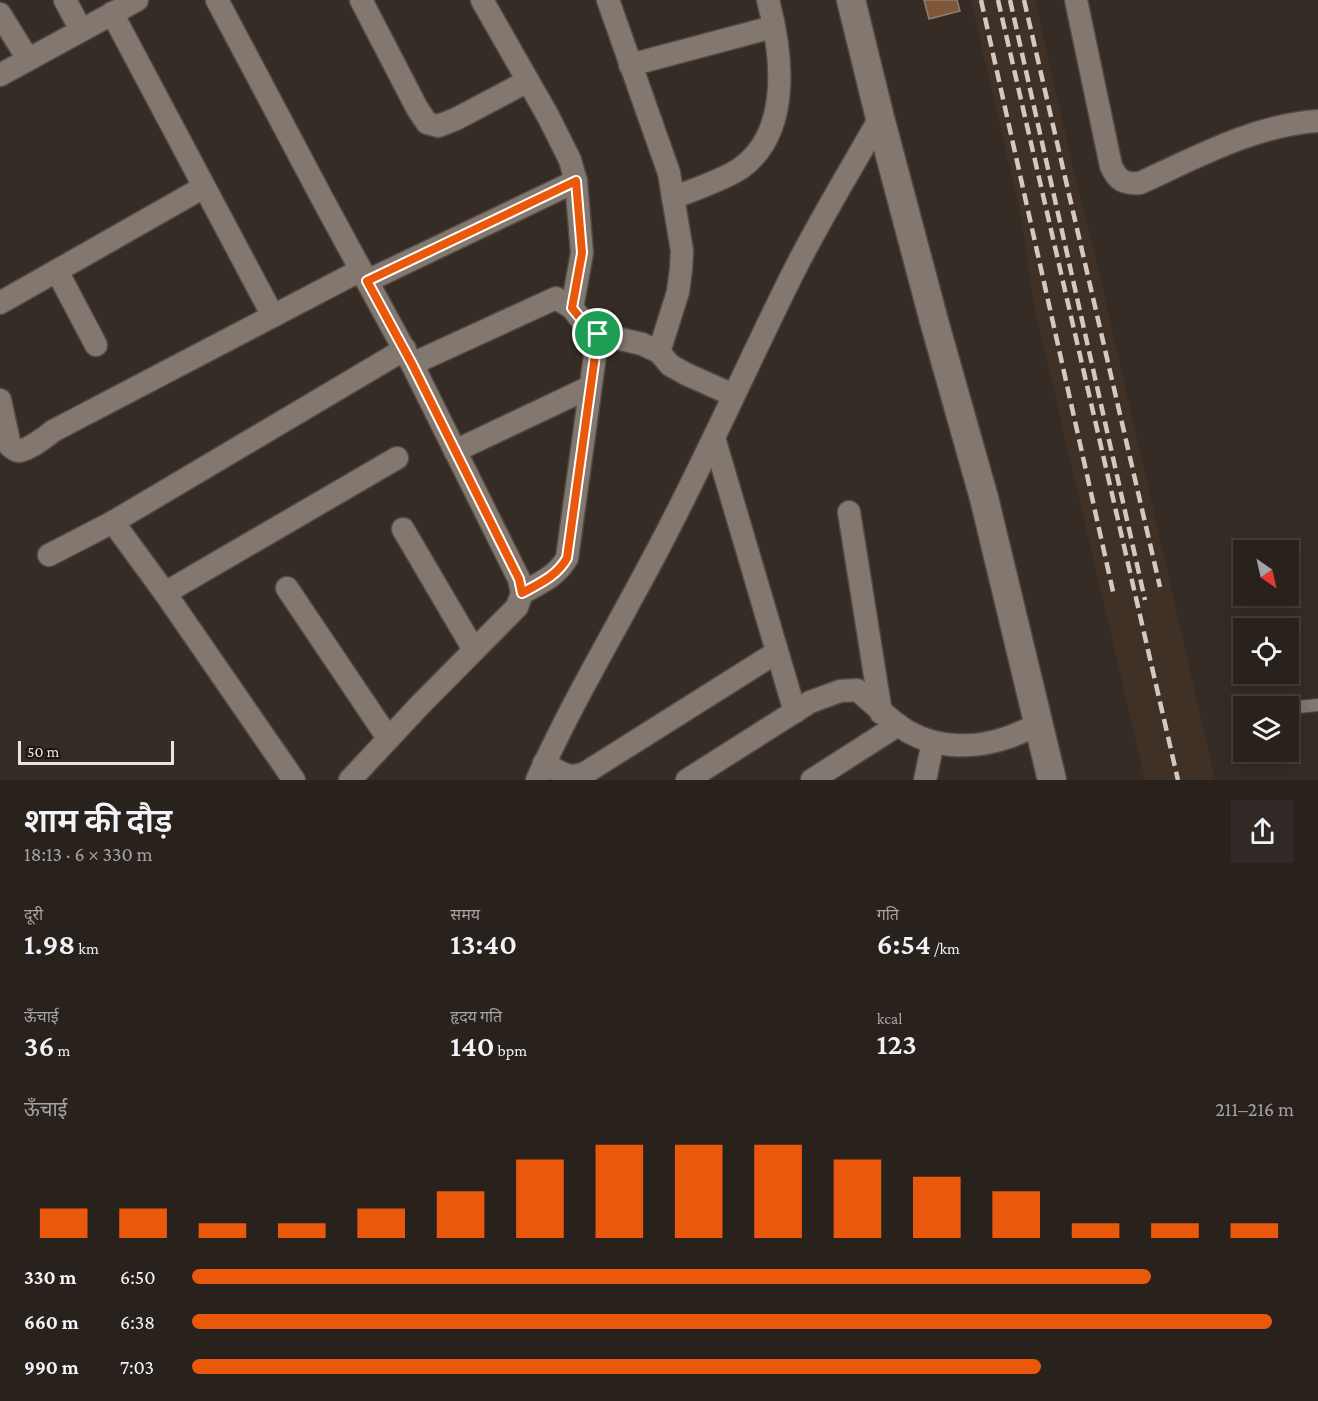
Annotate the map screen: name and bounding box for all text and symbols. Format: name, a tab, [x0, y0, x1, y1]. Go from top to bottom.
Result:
pin	[572, 308, 623, 359]
icon: arrive	[581, 317, 614, 350]
north arrow	[1233, 540, 1299, 606]
map controls	[1233, 540, 1299, 762]
button: locate	[1233, 618, 1299, 684]
button: layers	[1233, 696, 1299, 762]
scale bar	[18, 738, 174, 766]
text: 50 m	[27, 743, 59, 760]
button: share	[1231, 800, 1294, 863]
text: शाम की दौड़	[24, 802, 172, 839]
text: 18:13 · 6 × 330 m	[24, 843, 153, 865]
text: दूरी	[24, 906, 43, 923]
text: समय	[450, 906, 480, 923]
text: गति	[877, 906, 899, 923]
text: 1.98	[24, 927, 75, 960]
text: 13:40	[450, 927, 517, 960]
text: 6:54	[877, 927, 931, 960]
text: km	[75, 940, 99, 957]
text: /km	[931, 940, 960, 957]
text: ऊँचाई	[24, 1008, 59, 1025]
text: हृदय गति	[450, 1008, 502, 1025]
text: kcal	[877, 1010, 902, 1027]
text: 123	[877, 1027, 917, 1060]
text: 36	[24, 1029, 54, 1062]
text: 140	[450, 1029, 495, 1062]
text: m	[54, 1042, 70, 1059]
text: bpm	[495, 1042, 527, 1059]
text: ऊँचाई	[24, 1098, 67, 1120]
text: 211–216 m	[1215, 1098, 1294, 1120]
text: 330 m	[24, 1266, 76, 1288]
text: 6:50	[120, 1266, 155, 1288]
text: 660 m	[24, 1311, 79, 1333]
text: 6:38	[120, 1311, 155, 1333]
text: 990 m	[24, 1356, 79, 1378]
text: 7:03	[120, 1356, 154, 1378]

